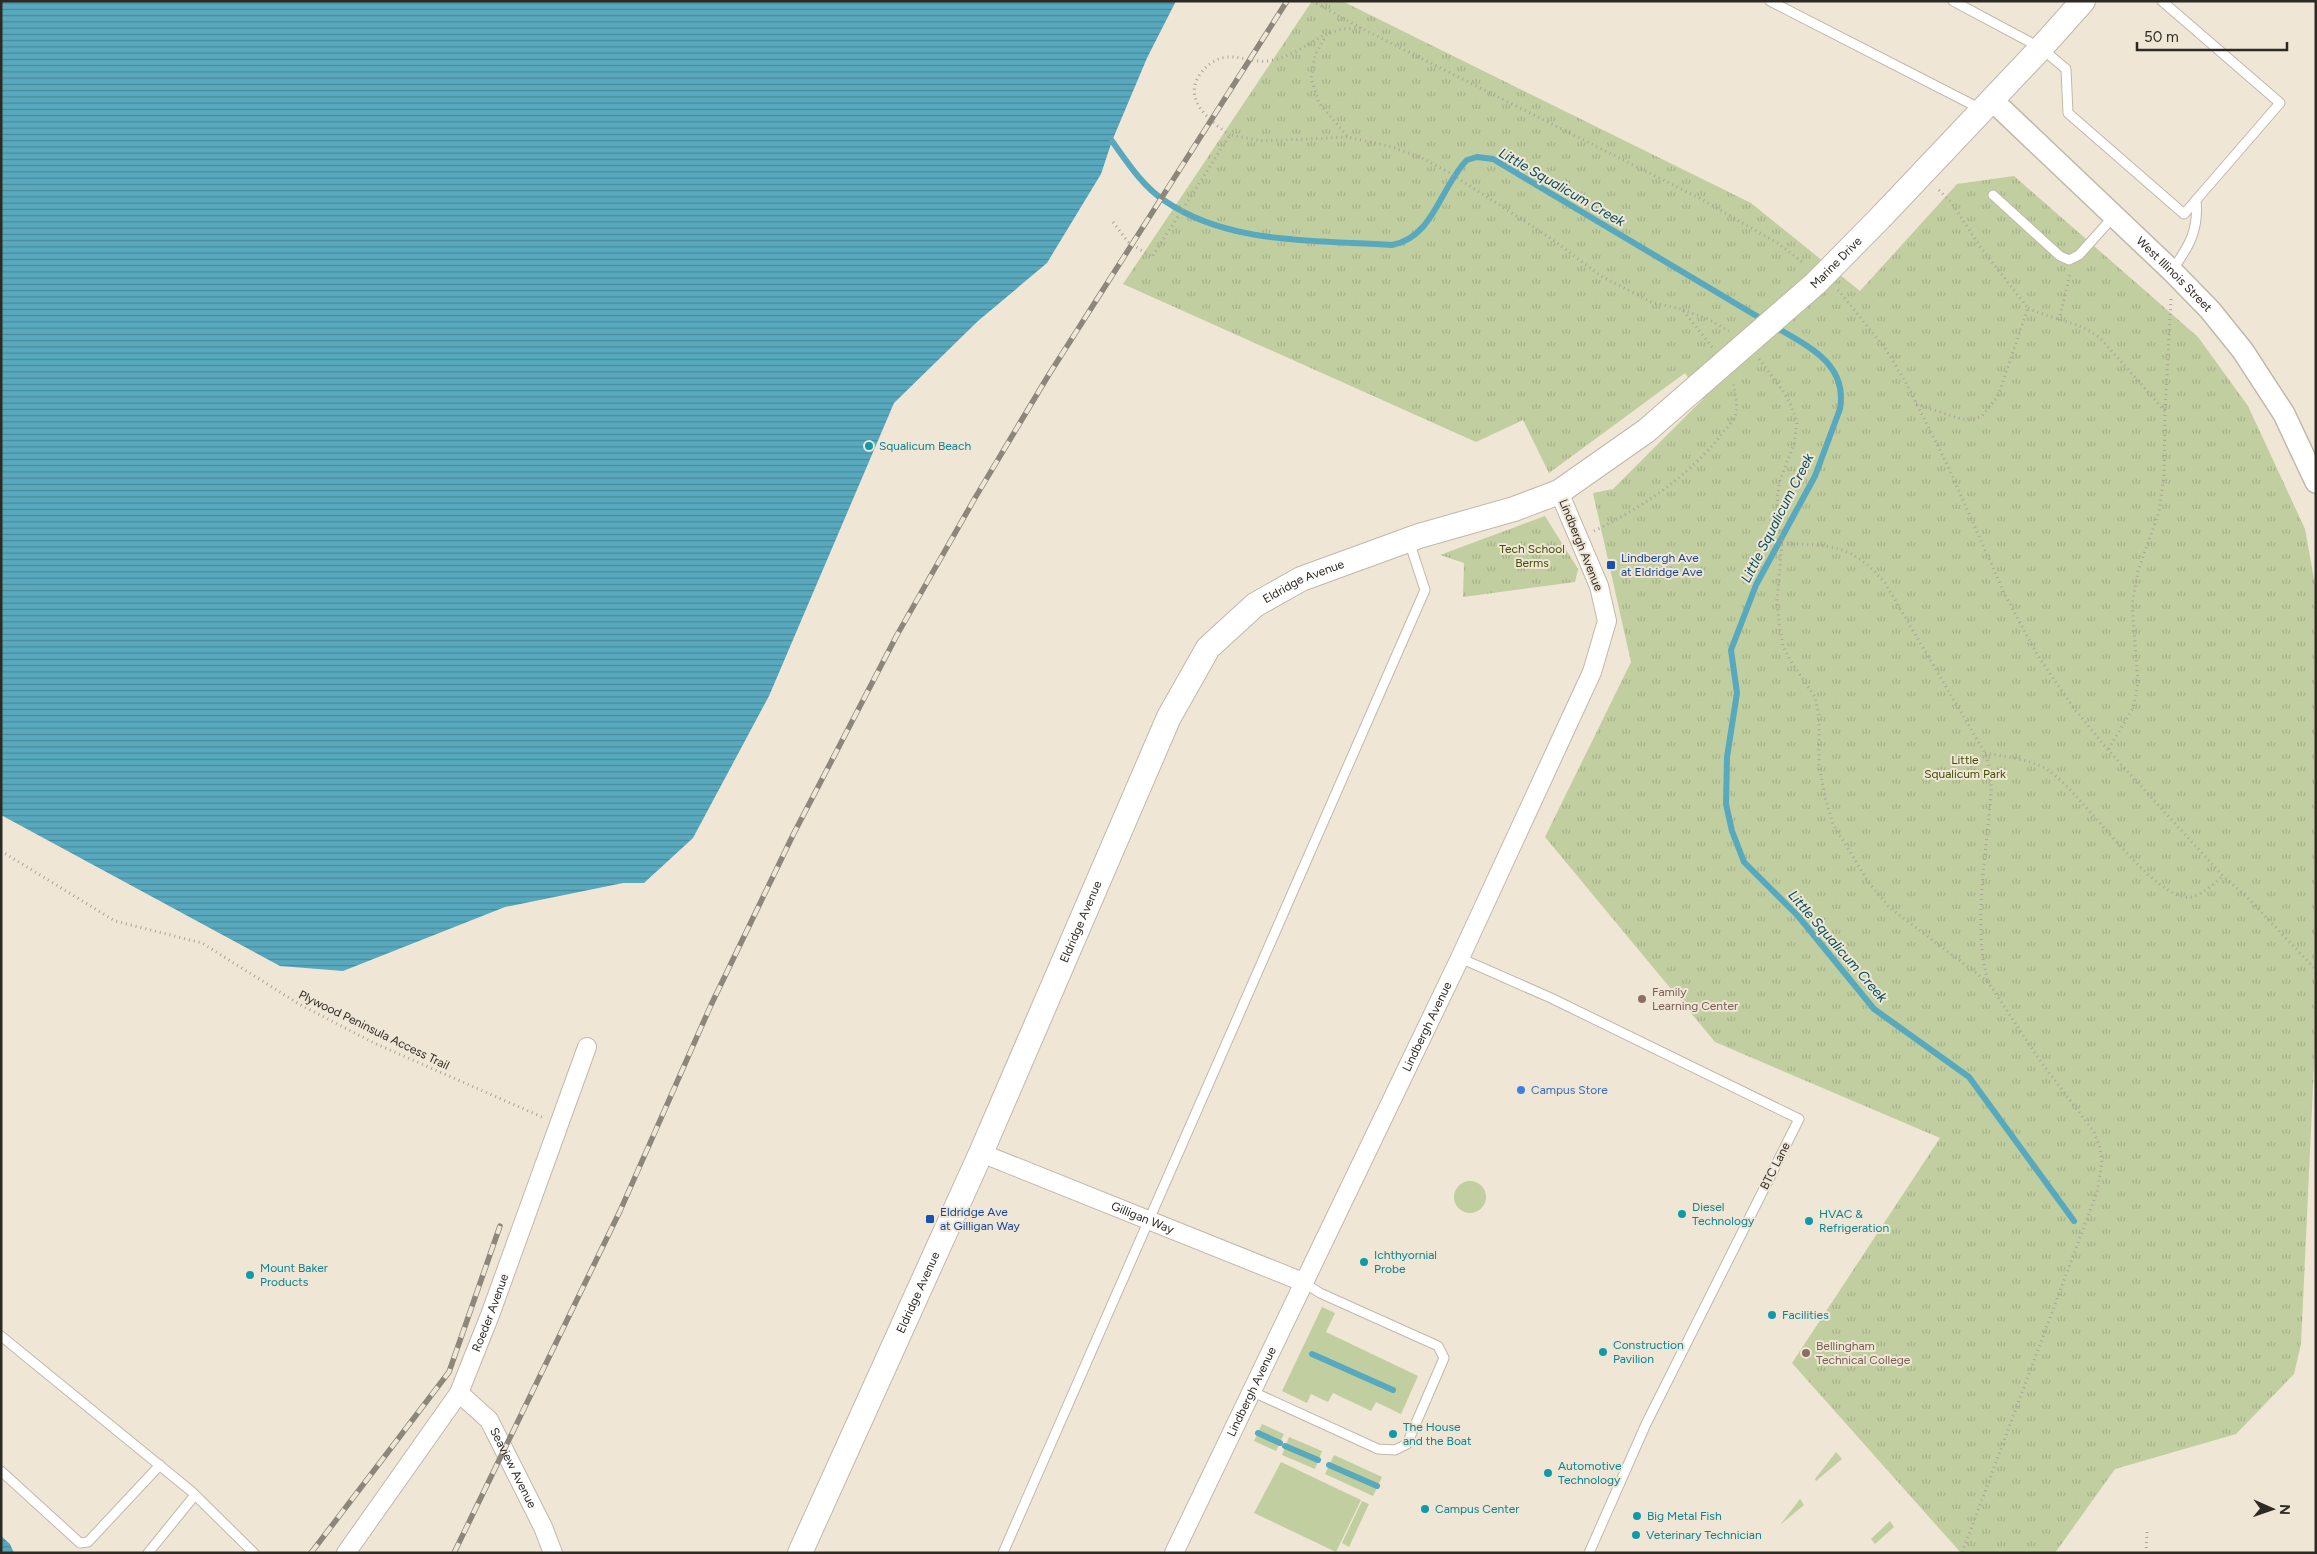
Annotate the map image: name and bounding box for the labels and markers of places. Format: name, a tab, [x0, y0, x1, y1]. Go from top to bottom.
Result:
place label: Squalicum Beach	[879, 439, 971, 453]
marker: Squalicum Beach	[863, 440, 875, 452]
place label: Lindbergh Ave at Eldridge Ave	[1621, 551, 1703, 579]
marker: Lindbergh Ave at Eldridge Ave	[1605, 559, 1617, 571]
place label: Family Learning Center	[1652, 985, 1738, 1013]
marker: Family Learning Center	[1636, 993, 1648, 1005]
place label: Campus Store	[1531, 1083, 1608, 1097]
marker: Campus Store	[1515, 1084, 1527, 1096]
place label: Diesel Technology	[1692, 1200, 1755, 1228]
place label: Eldridge Ave at Gilligan Way	[940, 1205, 1020, 1233]
place label: HVAC & Refrigeration	[1819, 1207, 1889, 1235]
marker: Diesel Technology	[1676, 1208, 1688, 1220]
marker: Eldridge Ave at Gilligan Way	[924, 1213, 936, 1225]
marker: HVAC & Refrigeration	[1803, 1215, 1815, 1227]
place label: Ichthyornial Probe	[1374, 1248, 1437, 1276]
marker: Ichthyornial Probe	[1358, 1256, 1370, 1268]
place label: Mount Baker Products	[260, 1261, 328, 1289]
marker: Mount Baker Products	[244, 1269, 256, 1281]
place label: Facilities	[1782, 1308, 1829, 1322]
marker: Facilities	[1766, 1309, 1778, 1321]
place label: Construction Pavilion	[1613, 1338, 1684, 1366]
place label: Bellingham Technical College	[1816, 1339, 1911, 1367]
marker: Construction Pavilion	[1597, 1346, 1609, 1358]
marker: Bellingham Technical College	[1800, 1347, 1812, 1359]
place label: The House and the Boat	[1403, 1420, 1472, 1448]
marker: The House and the Boat	[1387, 1428, 1399, 1440]
place label: Automotive Technology	[1558, 1459, 1622, 1487]
marker: Automotive Technology	[1542, 1467, 1554, 1479]
place label: Campus Center	[1435, 1502, 1519, 1516]
marker: Campus Center	[1419, 1503, 1431, 1515]
place label: Big Metal Fish	[1647, 1509, 1722, 1523]
marker: Big Metal Fish	[1631, 1510, 1643, 1522]
place label: Veterinary Technician	[1646, 1528, 1762, 1542]
marker: Veterinary Technician	[1630, 1529, 1642, 1541]

